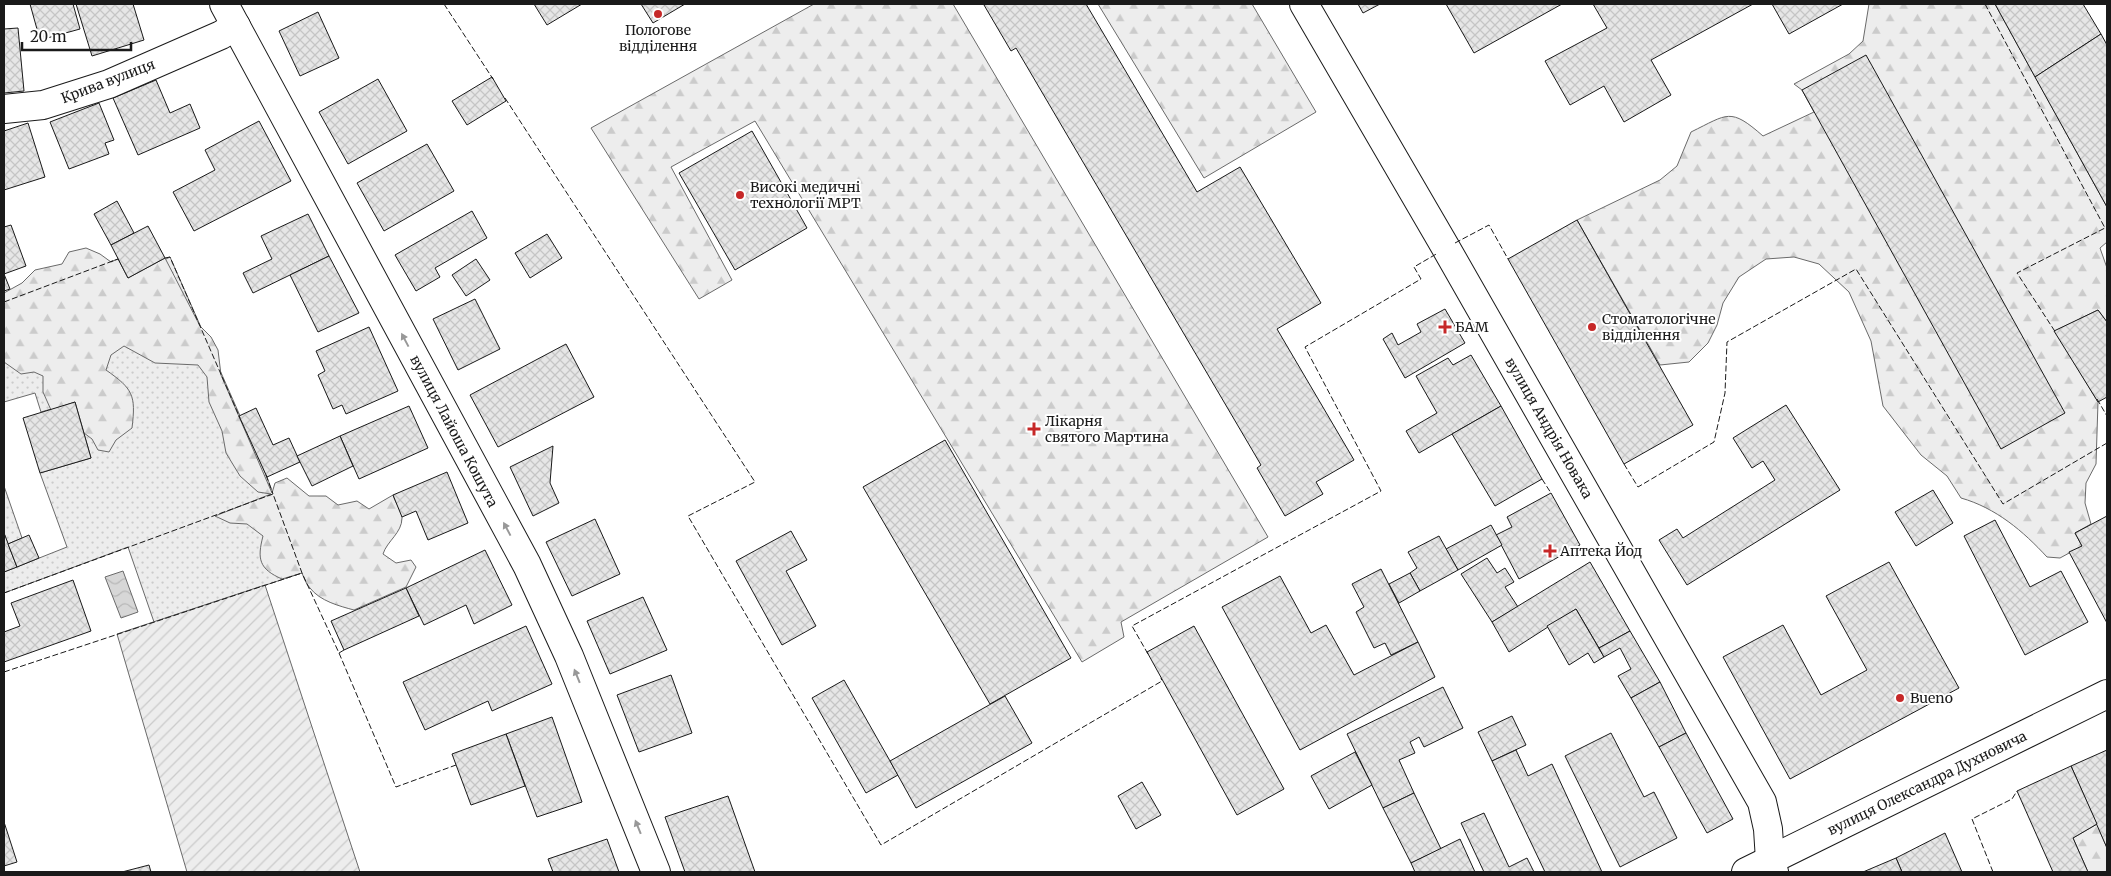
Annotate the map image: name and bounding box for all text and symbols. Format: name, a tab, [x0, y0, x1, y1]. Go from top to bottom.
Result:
marker: Пологове відділення	[652, 8, 664, 20]
scale bar	[22, 20, 131, 52]
place label: Пологове відділення	[619, 21, 697, 55]
text: 20 m	[30, 27, 67, 46]
street label: Крива вулиця	[59, 55, 157, 107]
place label: Високі медичні технології МРТ	[750, 178, 861, 212]
marker: Високі медичні технології МРТ	[734, 189, 746, 201]
place label: Стоматологічне відділення	[1602, 310, 1715, 344]
place label: БАМ	[1455, 318, 1489, 336]
marker: БАМ	[1439, 321, 1451, 333]
marker: Стоматологічне відділення	[1586, 321, 1598, 333]
one-way arrow	[401, 333, 410, 347]
street label: вулиця Лайоша Кошута	[406, 352, 502, 511]
street label: вулиця Андрія Новака	[1501, 354, 1597, 502]
place label: Лікарня святого Мартина	[1045, 412, 1169, 446]
marker: Лікарня святого Мартина	[1027, 422, 1041, 436]
one-way arrow	[503, 523, 512, 536]
place label: Аптека Йод	[1559, 542, 1643, 560]
marker: Аптека Йод	[1544, 545, 1556, 557]
one-way arrow	[573, 669, 581, 683]
place label: Bueno	[1910, 689, 1953, 707]
marker: Bueno	[1894, 692, 1906, 704]
street label: вулиця Олександра Духновича	[1824, 727, 2030, 839]
one-way arrow	[634, 819, 642, 834]

